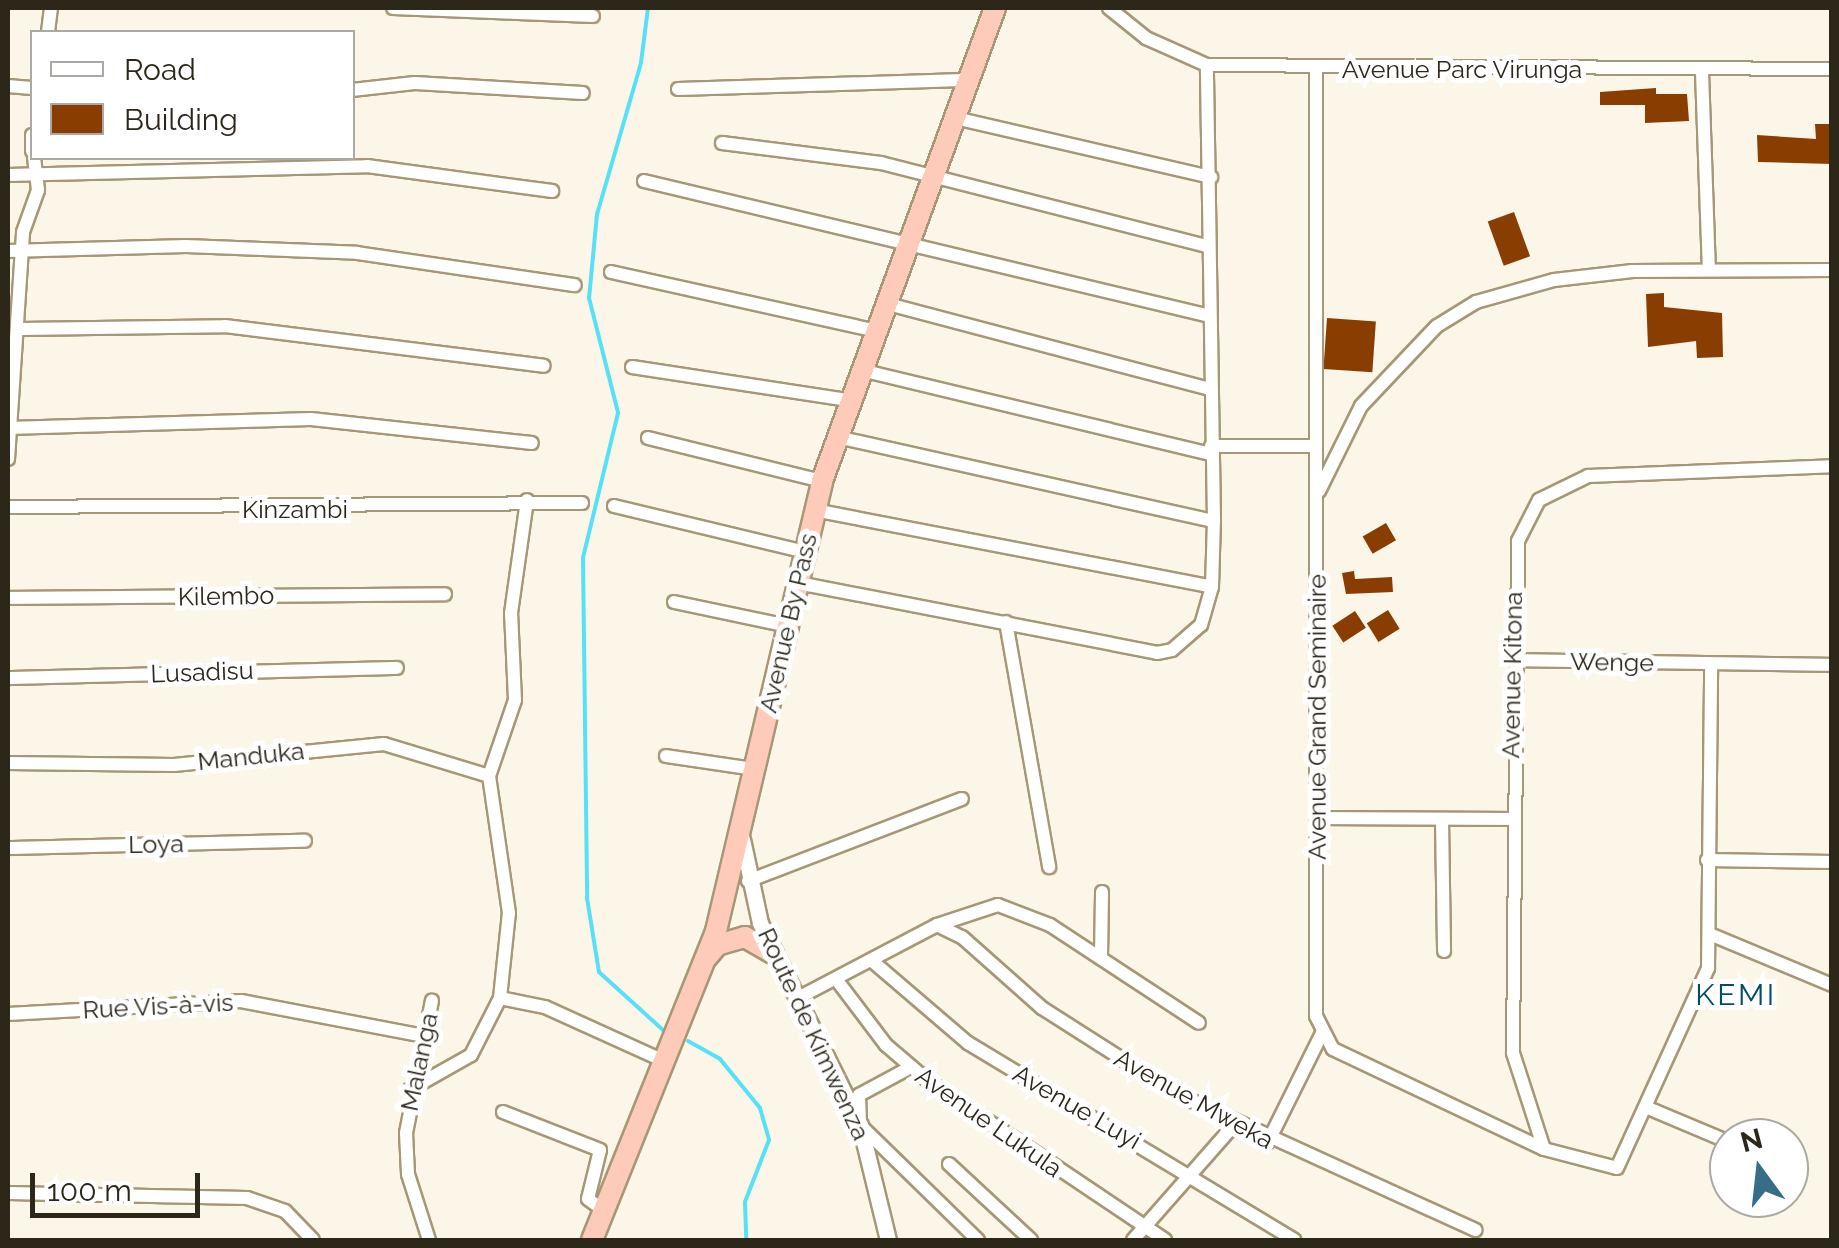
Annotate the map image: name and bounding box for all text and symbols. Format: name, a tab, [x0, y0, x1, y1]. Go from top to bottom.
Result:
legend	[30, 30, 355, 160]
text: Road	[124, 52, 196, 87]
street label: Avenue Parc Virunga	[1341, 54, 1583, 84]
text: Building	[124, 102, 238, 137]
street label: Kinzambi	[242, 494, 348, 524]
street label: Avenue By Pass	[753, 530, 823, 716]
street label: Avenue Grand Seminaire	[1302, 574, 1332, 860]
street label: Kilembo	[178, 580, 274, 612]
street label: Avenue Kitona	[1496, 591, 1528, 759]
street label: Wenge	[1570, 646, 1654, 678]
street label: Lusadisu	[150, 655, 254, 689]
street label: Manduka	[196, 735, 306, 777]
street label: Loya	[128, 829, 184, 859]
street label: Route de Kimwenza	[752, 923, 876, 1145]
district label: KEMI	[1695, 977, 1777, 1013]
street label: Rue Vis-à-vis	[81, 987, 235, 1025]
street label: Malanga	[394, 1010, 444, 1114]
street label: Avenue Mweka	[1109, 1043, 1279, 1155]
street label: Avenue Luyi	[1008, 1058, 1146, 1156]
street label: Avenue Lukula	[910, 1060, 1068, 1184]
north arrow	[1709, 1118, 1809, 1218]
text: N	[1737, 1122, 1766, 1159]
scale bar	[35, 1153, 205, 1215]
text: 100 m	[47, 1173, 132, 1208]

